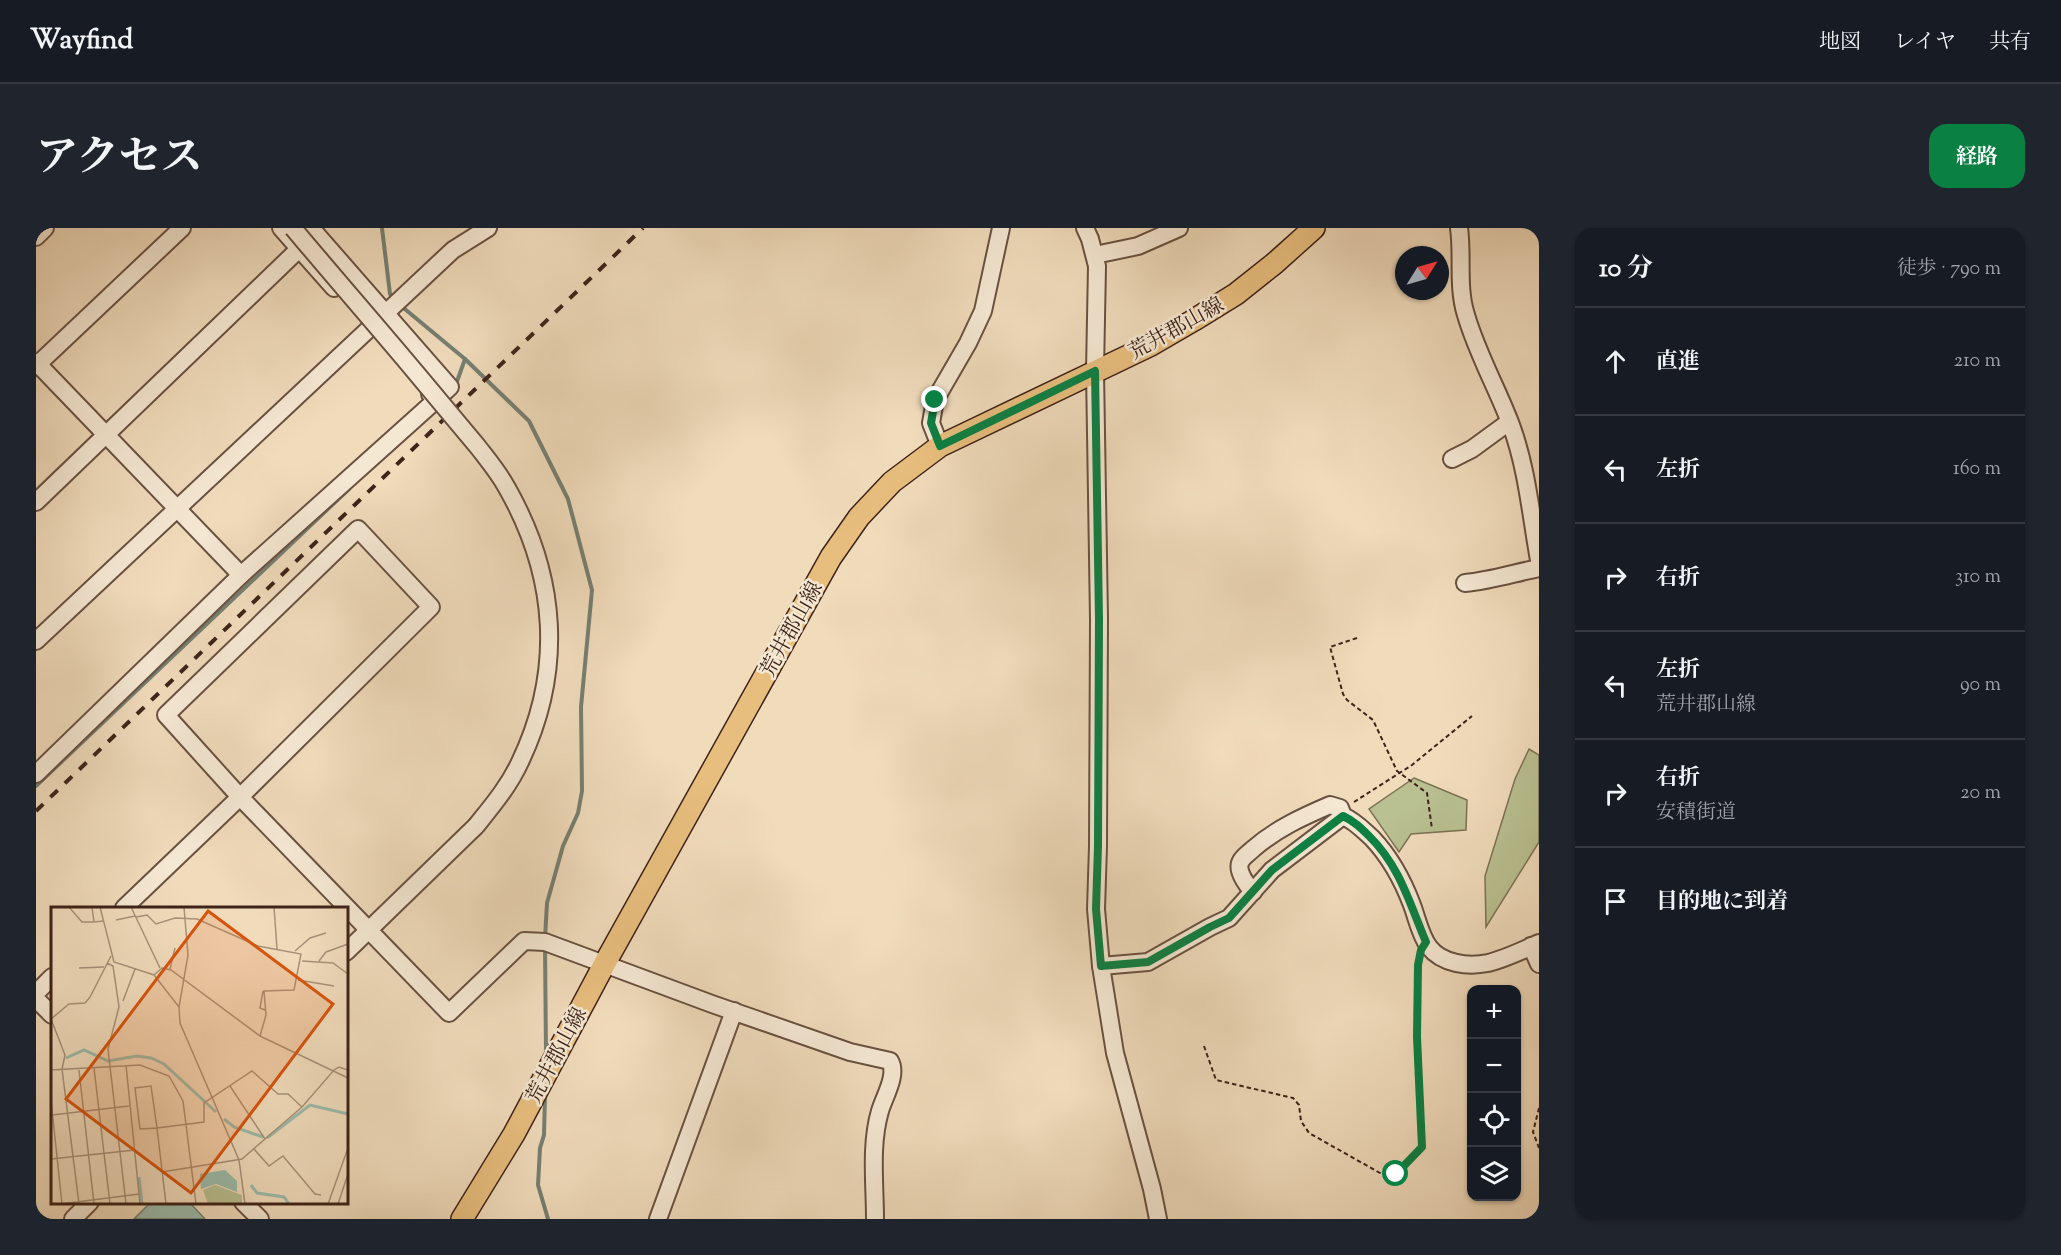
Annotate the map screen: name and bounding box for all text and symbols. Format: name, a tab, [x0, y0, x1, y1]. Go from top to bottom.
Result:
text: Wayfind	[30, 21, 133, 61]
text: 地図	[1819, 28, 1861, 58]
text: レイヤ	[1894, 28, 1956, 58]
text: 共有	[1989, 28, 2031, 58]
button: 経路	[1929, 124, 2025, 188]
text: アクセス	[36, 130, 203, 190]
north arrow	[1395, 246, 1449, 300]
text: 10 分	[1599, 251, 1653, 288]
text: 徒歩 · 790 m	[1897, 255, 2001, 284]
street label: 荒井郡山線	[1124, 291, 1230, 368]
icon: ahead	[1599, 345, 1632, 378]
text: 直進	[1656, 347, 1700, 379]
text: 210 m	[1954, 347, 2001, 376]
route end	[921, 386, 947, 412]
icon: left	[1599, 453, 1632, 486]
text: 左折	[1656, 455, 1700, 487]
text: 160 m	[1953, 455, 2001, 484]
icon: right	[1599, 561, 1632, 594]
text: 右折	[1656, 563, 1700, 595]
text: 310 m	[1955, 563, 2001, 592]
street label: 荒井郡山線	[754, 577, 831, 683]
text: 左折	[1656, 655, 1700, 687]
icon: left	[1599, 669, 1632, 702]
text: 90 m	[1960, 671, 2001, 700]
text: 荒井郡山線	[1656, 691, 1756, 720]
text: 右折	[1656, 763, 1700, 795]
icon: right	[1599, 777, 1632, 810]
text: 20 m	[1960, 779, 2001, 808]
text: 安積街道	[1656, 799, 1736, 828]
icon: arrive	[1599, 885, 1632, 918]
text: 目的地に到着	[1656, 887, 1788, 919]
inset map	[51, 907, 348, 1204]
map controls	[1467, 985, 1521, 1201]
button: +	[1467, 985, 1521, 1039]
street label: 荒井郡山線	[520, 1003, 596, 1109]
button: −	[1467, 1039, 1521, 1093]
button: locate	[1467, 1093, 1521, 1147]
button: layers	[1467, 1147, 1521, 1201]
route start	[1382, 1160, 1408, 1186]

